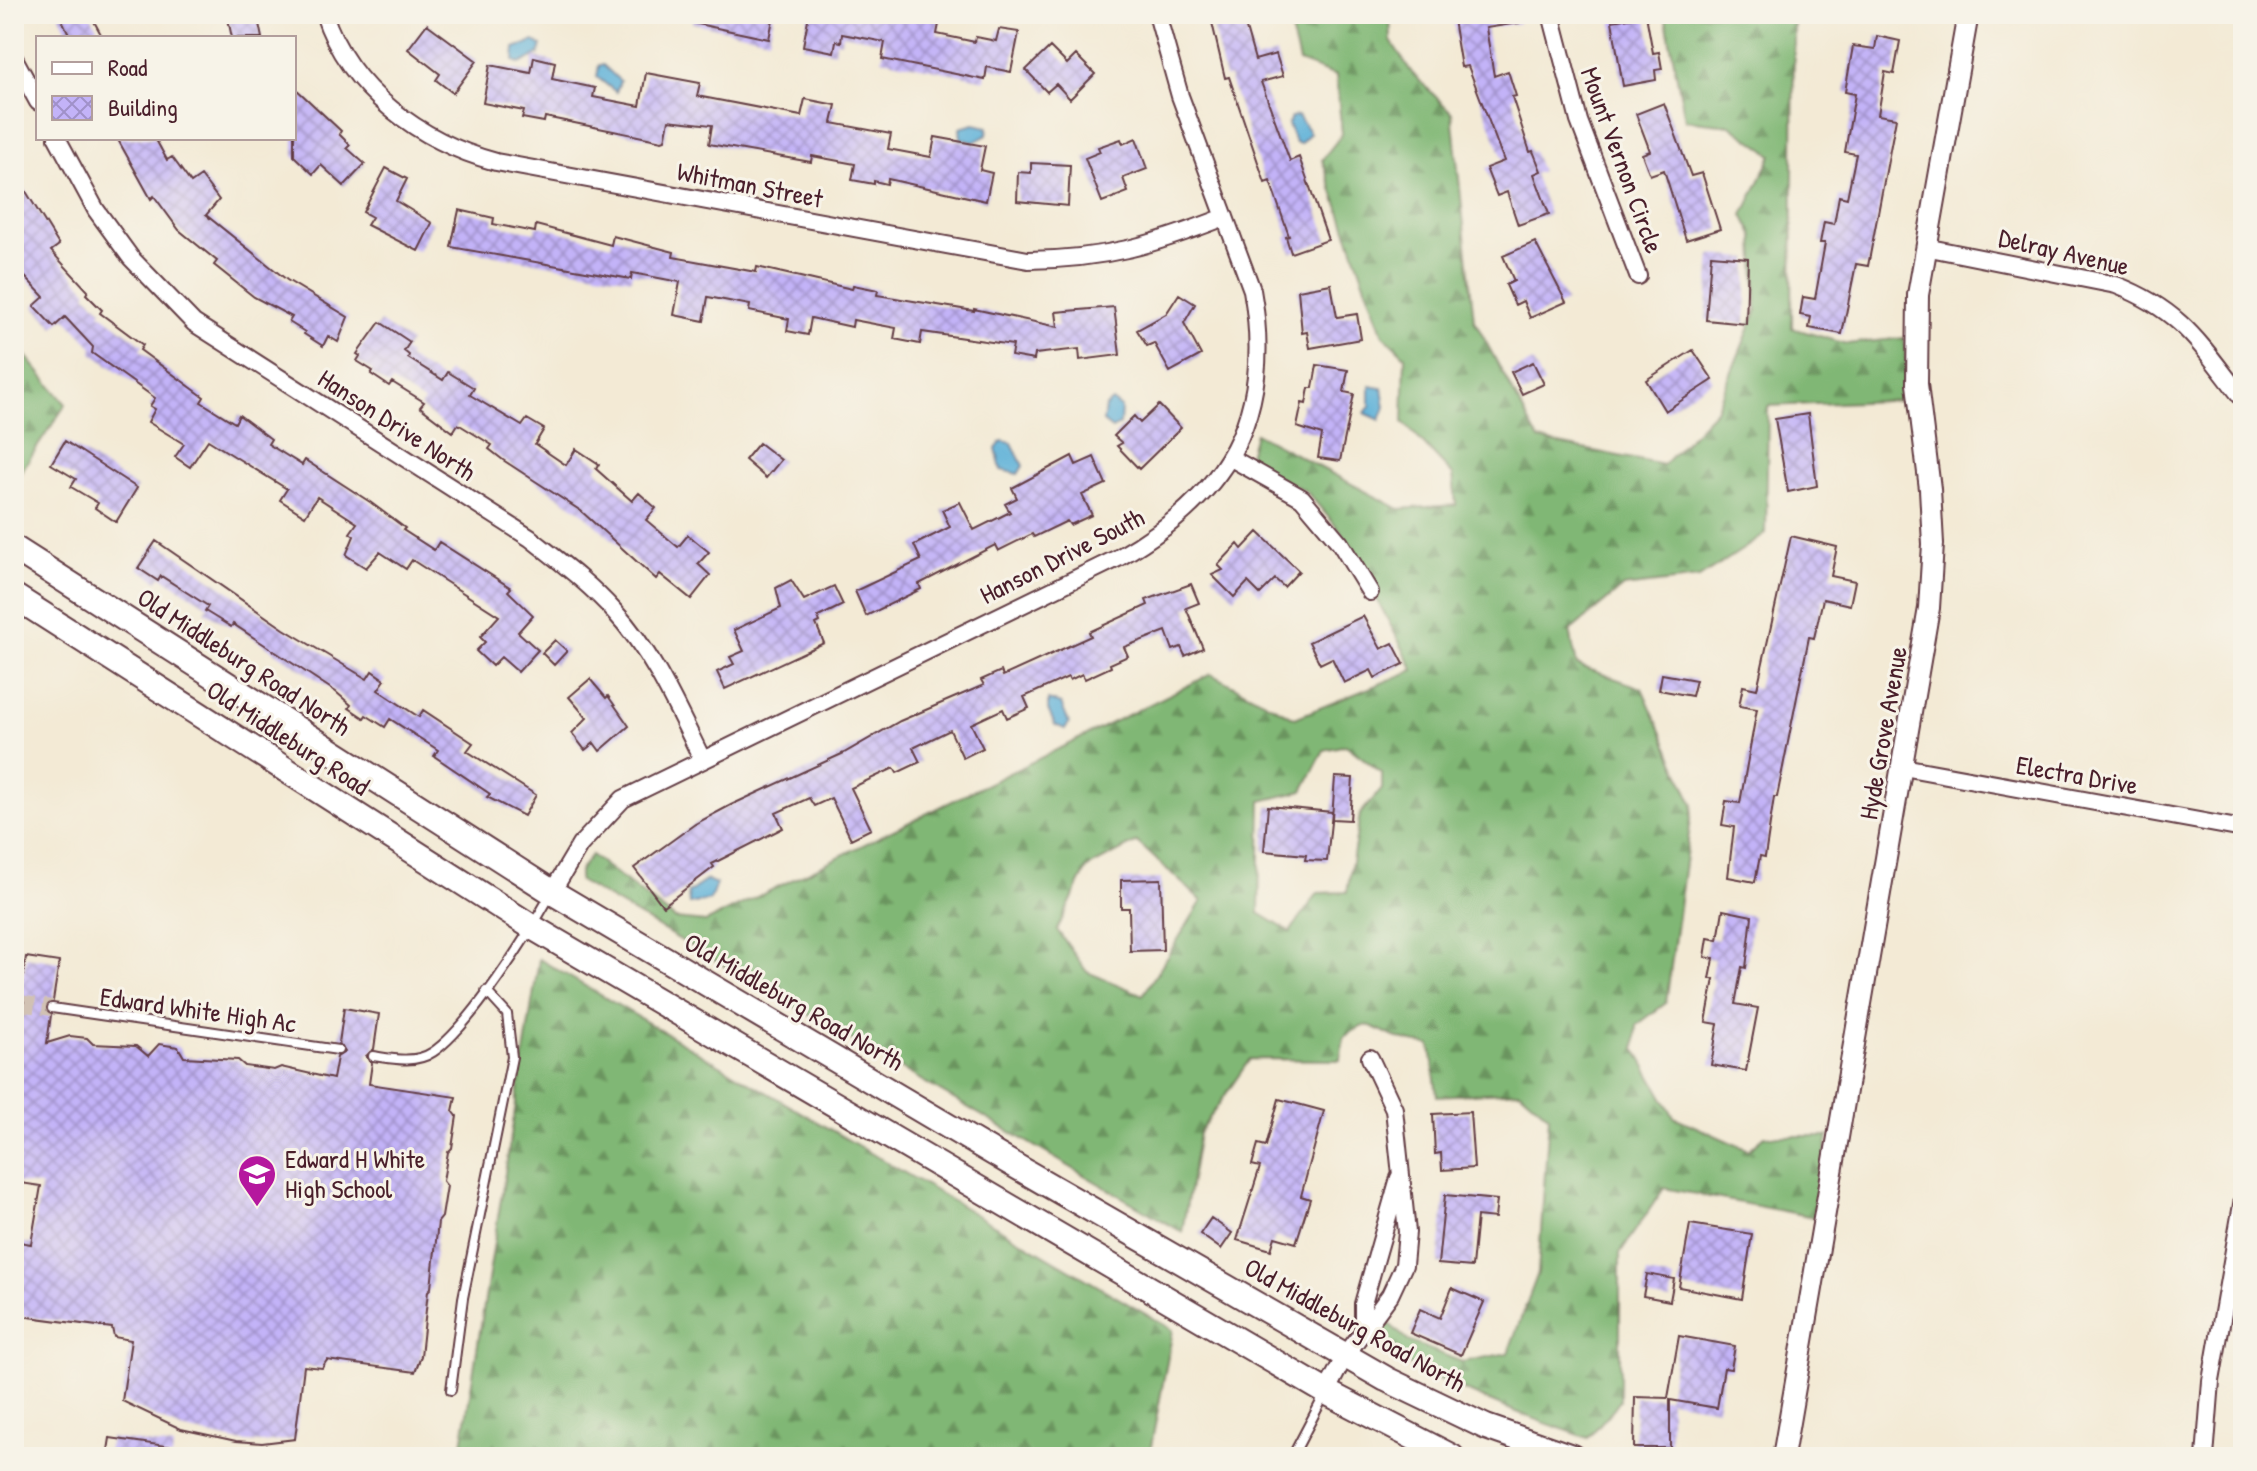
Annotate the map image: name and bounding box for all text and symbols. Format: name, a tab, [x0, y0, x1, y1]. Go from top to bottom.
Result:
legend	[36, 36, 296, 140]
text: Road	[108, 51, 147, 83]
street label: Mount Vernon Circle	[1573, 62, 1672, 258]
text: Building	[108, 91, 178, 123]
street label: Whitman Street	[674, 153, 827, 216]
street label: Delray Avenue	[1996, 220, 2133, 283]
street label: Hanson Drive North	[312, 360, 483, 489]
street label: Hanson Drive South	[974, 499, 1150, 612]
street label: Old Middleburg Road North	[132, 581, 356, 743]
street label: Hyde Grove Avenue	[1850, 644, 1915, 822]
street label: Old Middleburg Road	[201, 674, 375, 802]
street label: Electra Drive	[2014, 747, 2141, 802]
street label: Old Middleburg Road North	[678, 924, 910, 1079]
street label: Edward White High Ac	[98, 978, 298, 1041]
place label: Edward H White High School	[285, 1141, 425, 1206]
school or university icon: Edward H White High School	[236, 1153, 278, 1208]
street label: Old Middleburg Road North	[1238, 1249, 1472, 1400]

